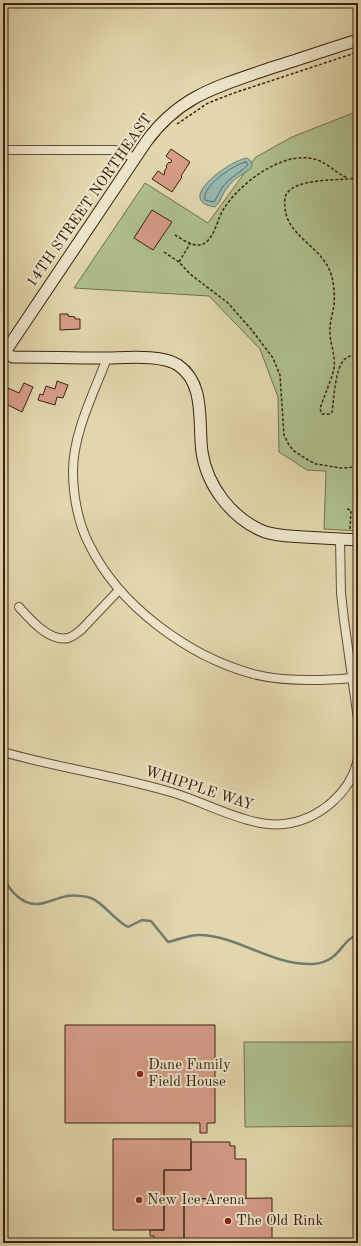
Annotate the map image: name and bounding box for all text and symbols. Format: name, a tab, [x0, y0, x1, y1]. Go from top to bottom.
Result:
street label: 14TH STREET NORTHEAST	[24, 112, 156, 290]
street label: WHIPPLE WAY	[143, 764, 255, 814]
place label: Dane Family Field House	[148, 1058, 231, 1090]
marker: Dane Family Field House	[135, 1069, 145, 1079]
place label: New Ice Arena	[147, 1193, 245, 1208]
marker: New Ice Arena	[134, 1195, 144, 1205]
place label: The Old Rink	[236, 1214, 323, 1229]
marker: The Old Rink	[223, 1216, 233, 1226]

